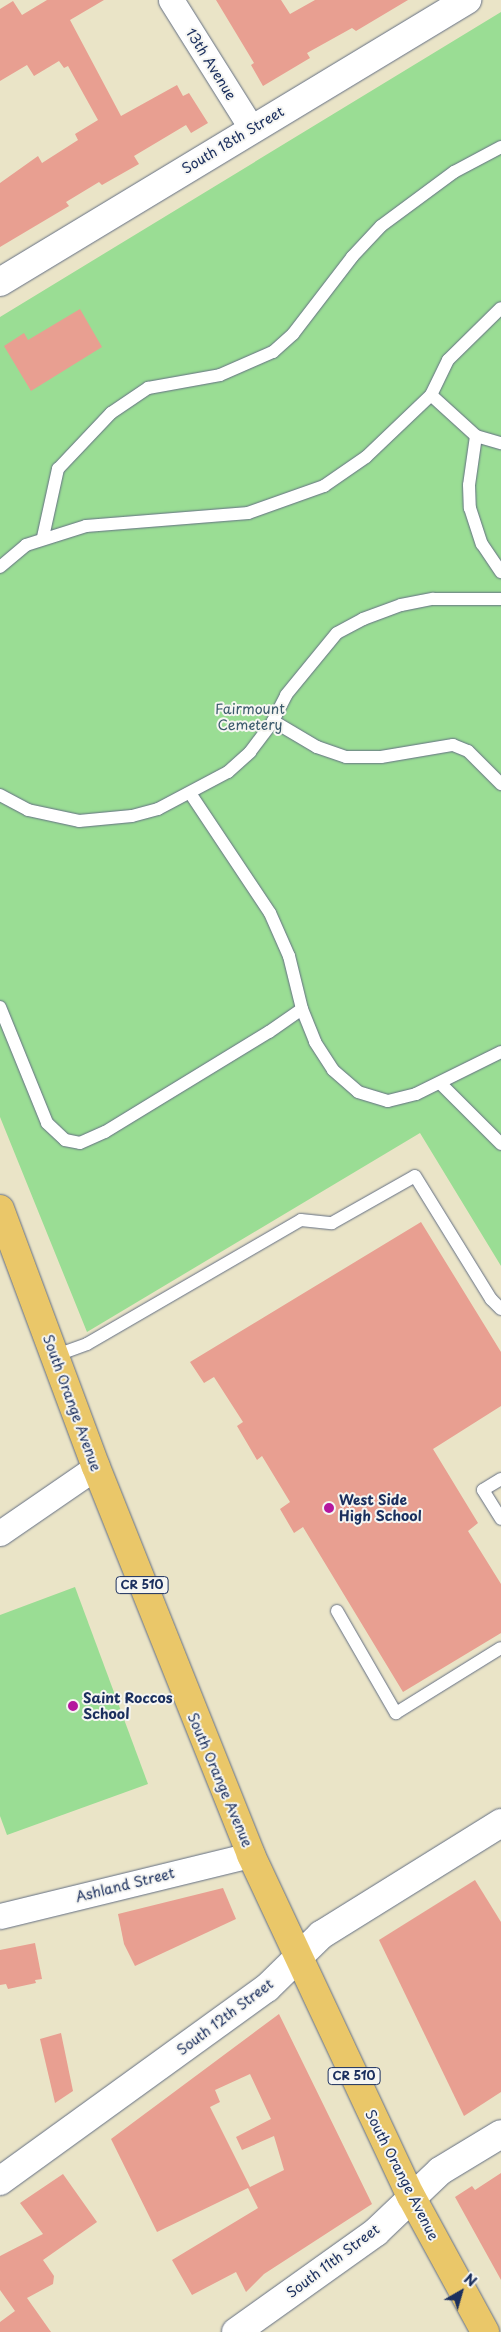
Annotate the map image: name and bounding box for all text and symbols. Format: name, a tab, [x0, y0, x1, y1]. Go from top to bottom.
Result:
street label: 13th Avenue	[182, 25, 240, 103]
street label: South 18th Street	[178, 102, 288, 178]
park label: Fairmount Cemetery	[215, 701, 285, 734]
street label: South Orange Avenue	[39, 1332, 105, 1474]
place label: West Side High School	[339, 1492, 422, 1524]
marker: West Side High School	[323, 1502, 335, 1514]
road number: CR 510	[114, 1576, 170, 1594]
place label: Saint Roccos School	[83, 1690, 174, 1722]
marker: Saint Roccos School	[67, 1700, 79, 1712]
street label: South Orange Avenue	[184, 1710, 256, 1850]
street label: Ashland Street	[74, 1865, 176, 1905]
street label: South 12th Street	[172, 1974, 278, 2060]
road number: CR 510	[326, 2066, 382, 2086]
street label: South Orange Avenue	[362, 2107, 442, 2243]
street label: South 11th Street	[282, 2220, 384, 2302]
north arrow	[436, 2267, 486, 2317]
text: N	[460, 2268, 481, 2291]

